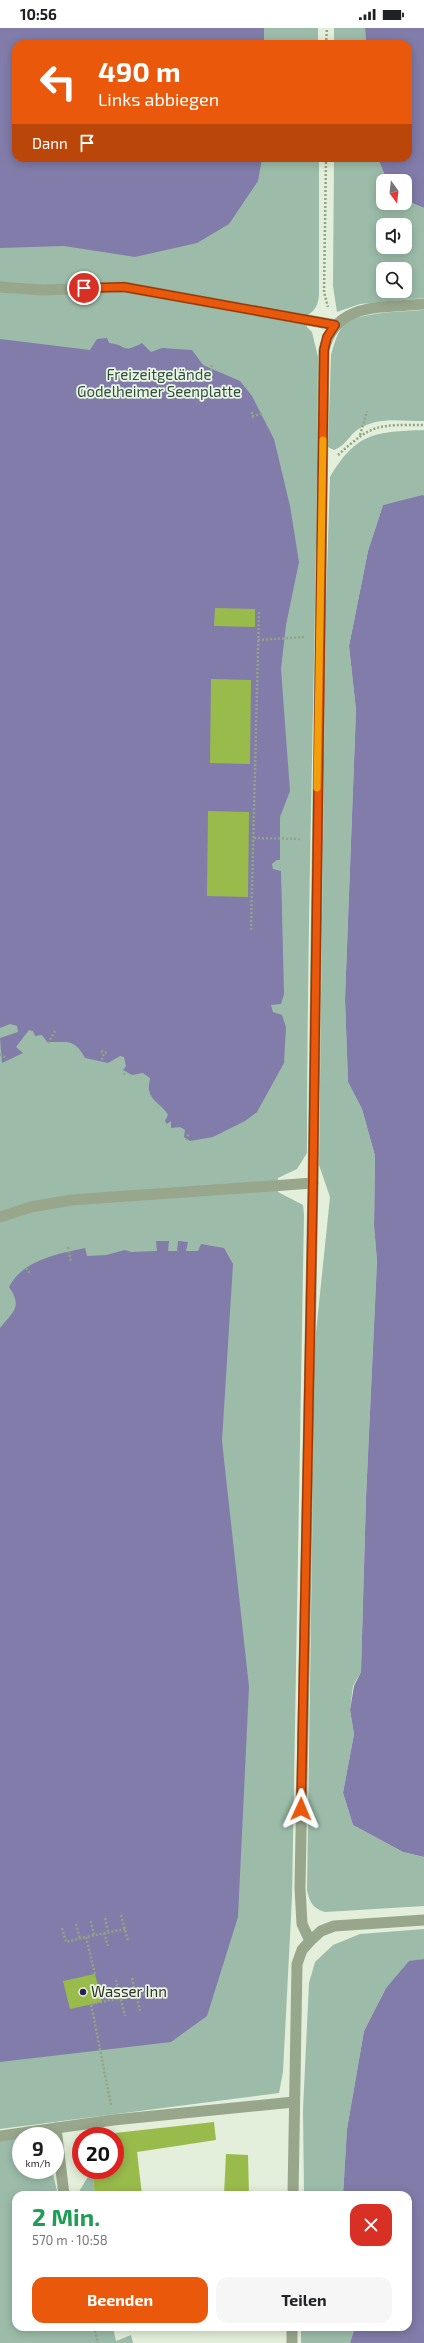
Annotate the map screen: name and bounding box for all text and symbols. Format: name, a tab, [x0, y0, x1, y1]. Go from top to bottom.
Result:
text: 10:56	[20, 5, 57, 23]
text: 490 m	[98, 54, 181, 88]
icon: left	[32, 56, 84, 108]
text: Links abbiegen	[98, 88, 219, 110]
icon: arrive	[76, 132, 98, 154]
text: Dann	[32, 134, 68, 152]
north arrow	[376, 174, 412, 210]
map controls	[376, 174, 412, 298]
button: sound	[376, 218, 412, 254]
button: search	[376, 262, 412, 298]
pin	[67, 271, 101, 305]
icon: arrive	[73, 277, 95, 299]
park label: Freizeitgelände Godelheimer Seenplatte	[77, 365, 241, 400]
position arrow	[280, 1788, 322, 1830]
place label: Wasser Inn	[91, 1982, 167, 2000]
marker: Wasser Inn	[78, 1987, 88, 1997]
speed limit sign: 20	[72, 2127, 124, 2179]
text: 9	[32, 2136, 44, 2160]
text: km/h	[26, 2157, 50, 2169]
text: 2 Min.	[32, 2202, 100, 2231]
button: close	[350, 2204, 392, 2246]
text: 570 m · 10:58	[32, 2232, 108, 2248]
button: Beenden	[32, 2277, 208, 2323]
button: Teilen	[216, 2277, 392, 2323]

